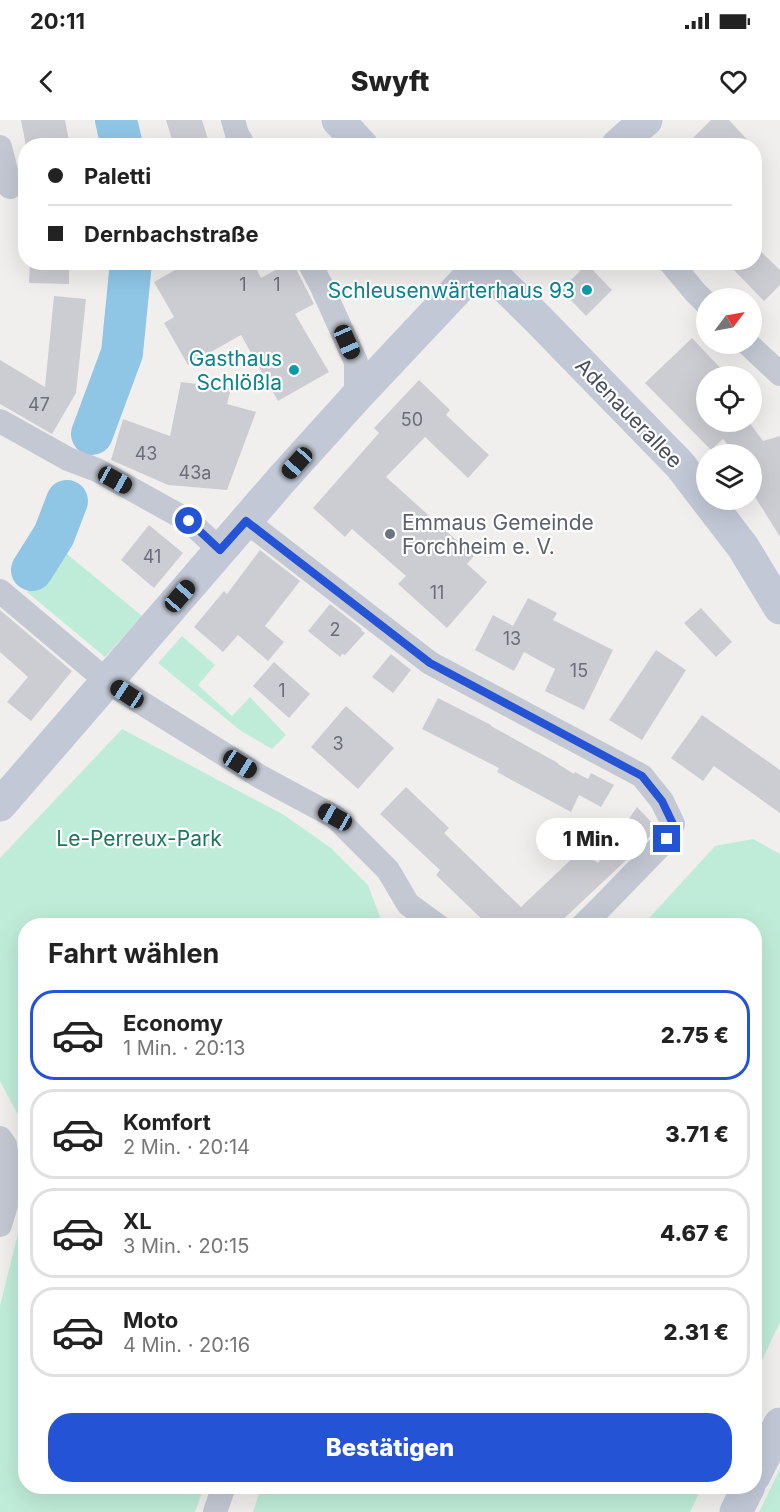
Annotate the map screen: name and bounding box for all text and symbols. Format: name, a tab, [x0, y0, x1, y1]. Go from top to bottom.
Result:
text: 20:11	[30, 8, 85, 34]
icon: back	[30, 65, 63, 98]
text: Swyft	[351, 65, 429, 98]
icon: heart	[717, 65, 750, 98]
text: Paletti	[84, 163, 151, 189]
text: Dernbachstraße	[84, 221, 259, 247]
house number: 1	[239, 274, 247, 295]
house number: 1	[273, 274, 281, 295]
place label: Schleusenwärterhaus 93	[328, 278, 575, 303]
marker: Schleusenwärterhaus 93	[580, 283, 594, 297]
north arrow	[696, 288, 762, 354]
map controls	[696, 288, 762, 510]
car	[331, 322, 363, 362]
place label: Gasthaus Schlößla	[189, 346, 282, 395]
street label: Adenauerallee	[570, 353, 688, 473]
marker: Gasthaus Schlößla	[287, 363, 301, 377]
button: locate	[696, 366, 762, 432]
house number: 47	[28, 394, 50, 415]
house number: 50	[401, 409, 423, 430]
house number: 43	[135, 443, 157, 464]
car	[278, 444, 316, 482]
button: layers	[696, 444, 762, 510]
house number: 43a	[179, 462, 211, 483]
car	[95, 463, 135, 497]
route start	[175, 507, 202, 534]
place label: Emmaus Gemeinde Forchheim e. V.	[402, 510, 594, 559]
marker: Emmaus Gemeinde Forchheim e. V.	[383, 527, 397, 541]
house number: 41	[143, 546, 161, 567]
car	[161, 577, 199, 615]
house number: 11	[430, 582, 444, 603]
house number: 2	[330, 619, 340, 640]
house number: 13	[503, 628, 521, 649]
house number: 15	[570, 660, 588, 681]
car	[107, 677, 147, 711]
house number: 1	[278, 680, 286, 701]
house number: 3	[332, 733, 344, 754]
car	[220, 747, 260, 781]
car	[315, 800, 355, 834]
callout: 1 Min.	[535, 818, 646, 860]
route end	[653, 825, 680, 852]
park label: Le-Perreux-Park	[56, 826, 222, 851]
text: 1 Min.	[563, 827, 620, 851]
text: Fahrt wählen	[48, 937, 219, 970]
icon: car	[51, 1008, 105, 1062]
text: Economy	[123, 1010, 223, 1036]
text: 2.75 €	[661, 1022, 729, 1048]
text: 1 Min. · 20:13	[123, 1036, 245, 1060]
icon: car	[51, 1107, 105, 1161]
text: Komfort	[123, 1109, 211, 1135]
text: 3.71 €	[665, 1121, 729, 1147]
text: 2 Min. · 20:14	[123, 1135, 250, 1159]
icon: car	[51, 1206, 105, 1260]
text: XL	[123, 1208, 152, 1234]
text: 4.67 €	[660, 1220, 729, 1246]
text: 3 Min. · 20:15	[123, 1234, 249, 1258]
icon: car	[51, 1305, 105, 1359]
text: Moto	[123, 1307, 178, 1333]
text: 2.31 €	[663, 1319, 729, 1345]
text: 4 Min. · 20:16	[123, 1333, 250, 1357]
button: Bestätigen	[48, 1413, 732, 1482]

